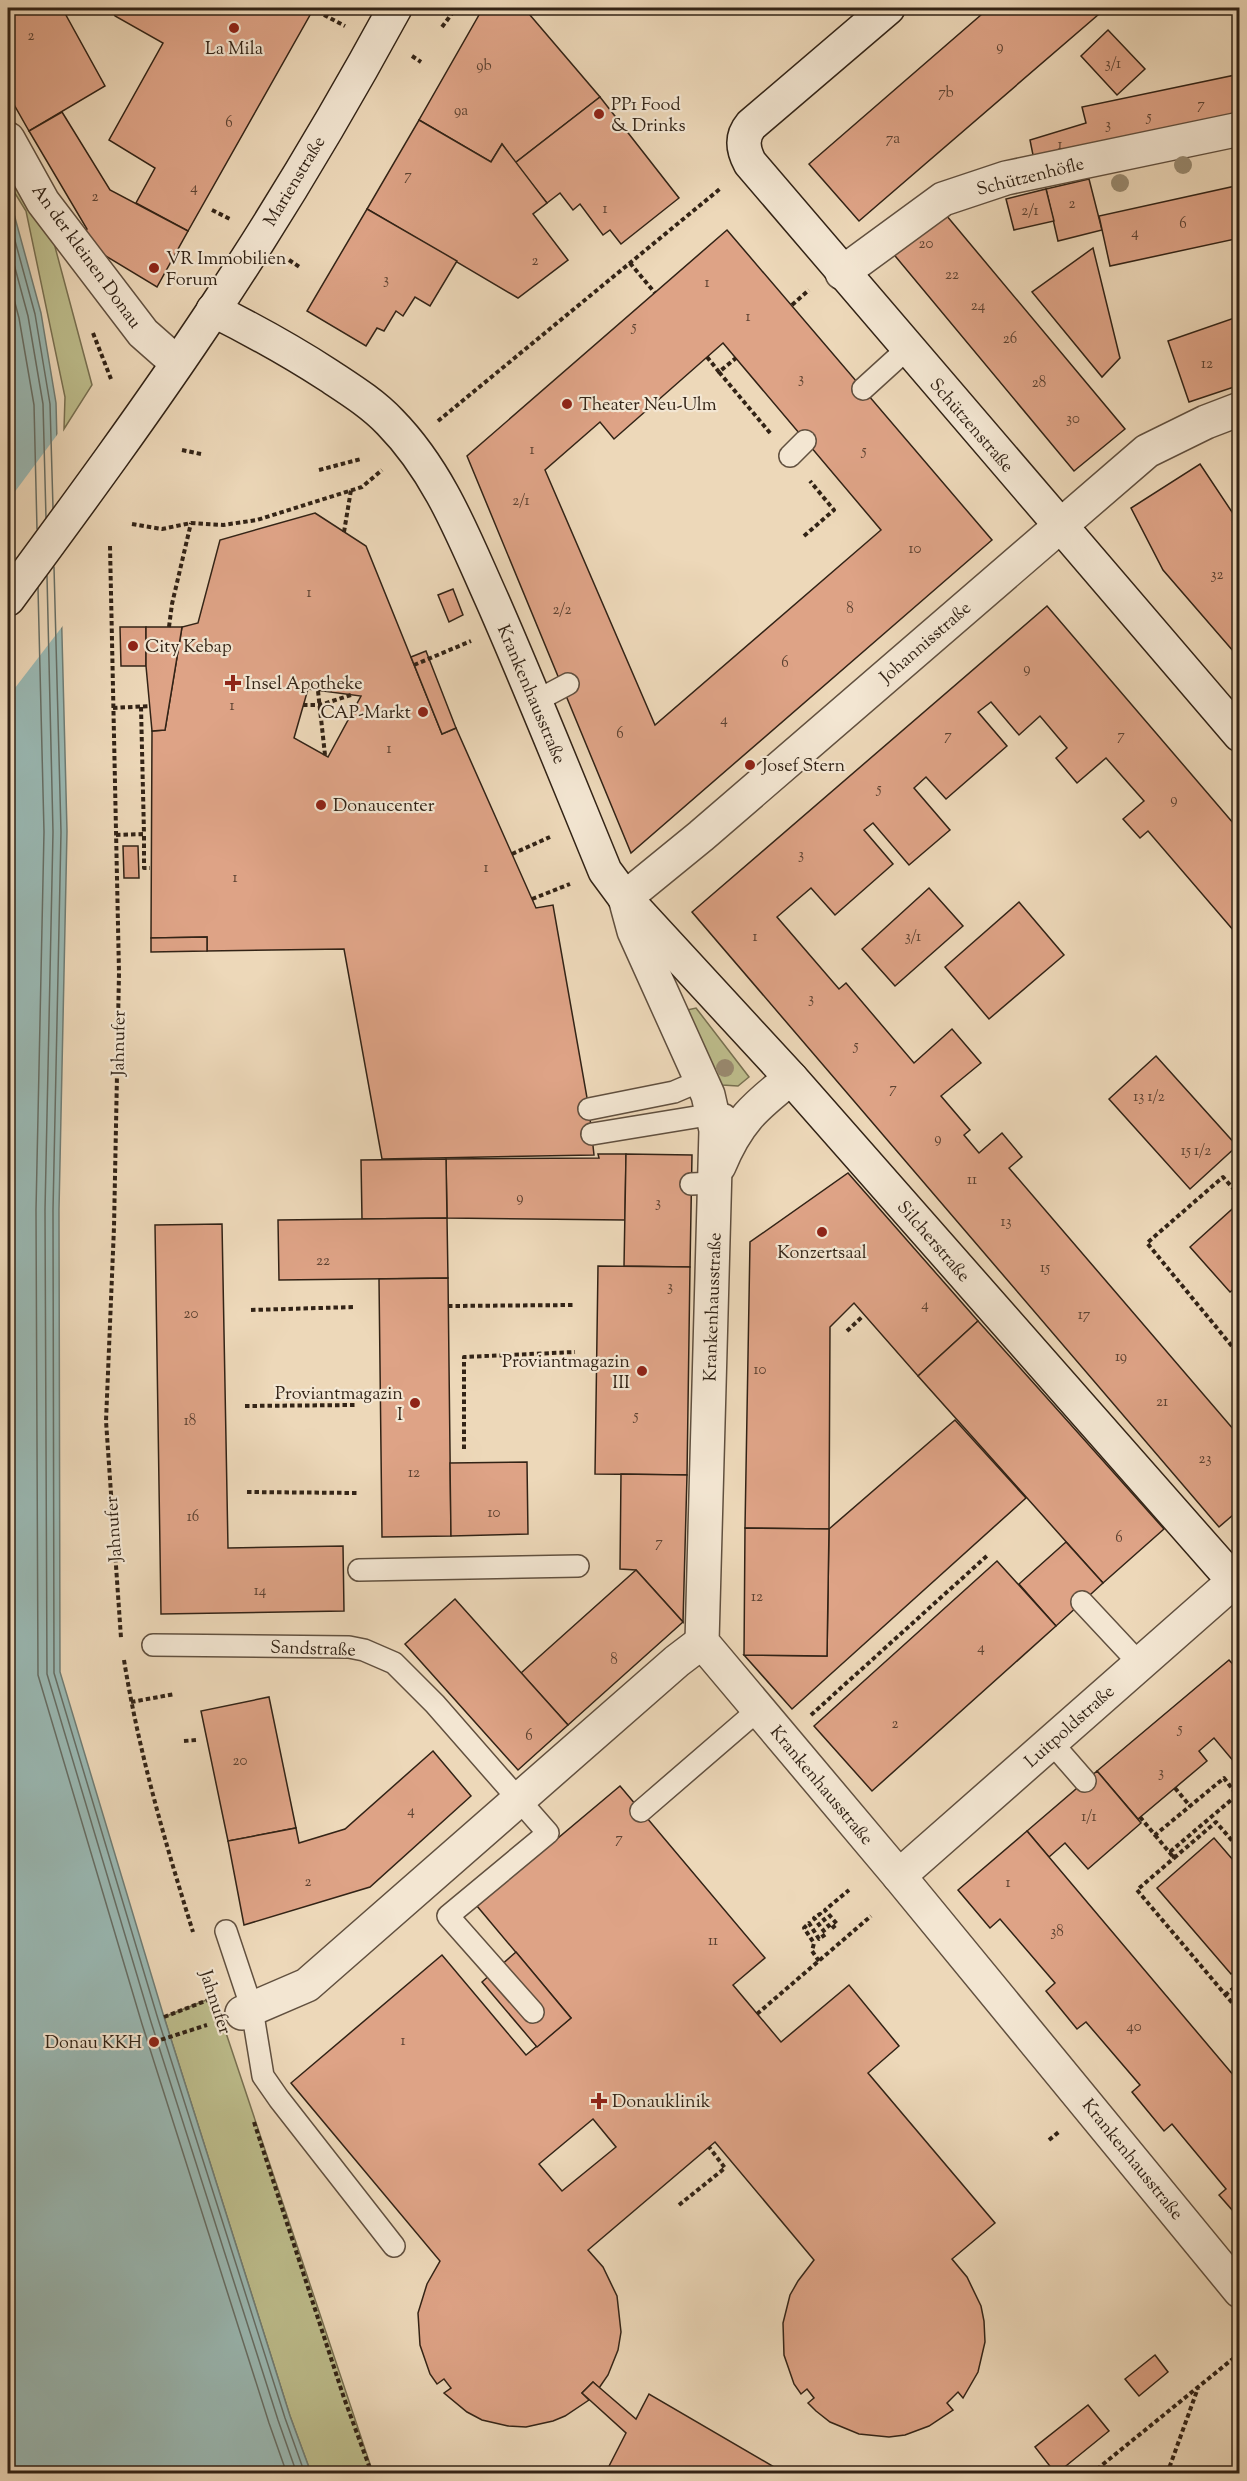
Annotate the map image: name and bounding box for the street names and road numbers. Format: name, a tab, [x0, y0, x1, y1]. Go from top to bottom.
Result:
street label: Marienstraße	[258, 132, 333, 232]
street label: Schützenhöfle	[974, 152, 1087, 204]
street label: An der kleinen Donau	[24, 180, 147, 335]
street label: Schützenstraße	[922, 373, 1019, 479]
street label: Johannisstraße	[874, 596, 978, 691]
street label: Krankenhausstraße	[489, 621, 571, 768]
street label: Jahnufer	[106, 1010, 134, 1077]
street label: Silcherstraße	[890, 1196, 975, 1289]
street label: Krankenhausstraße	[698, 1232, 730, 1382]
street label: Jahnufer	[100, 1495, 130, 1564]
street label: Sandstraße	[270, 1636, 356, 1664]
street label: Luitpoldstraße	[1020, 1680, 1121, 1775]
street label: Krankenhausstraße	[763, 1721, 878, 1852]
street label: Jahnufer	[191, 1966, 237, 2038]
street label: Krankenhausstraße	[1074, 2094, 1188, 2226]

